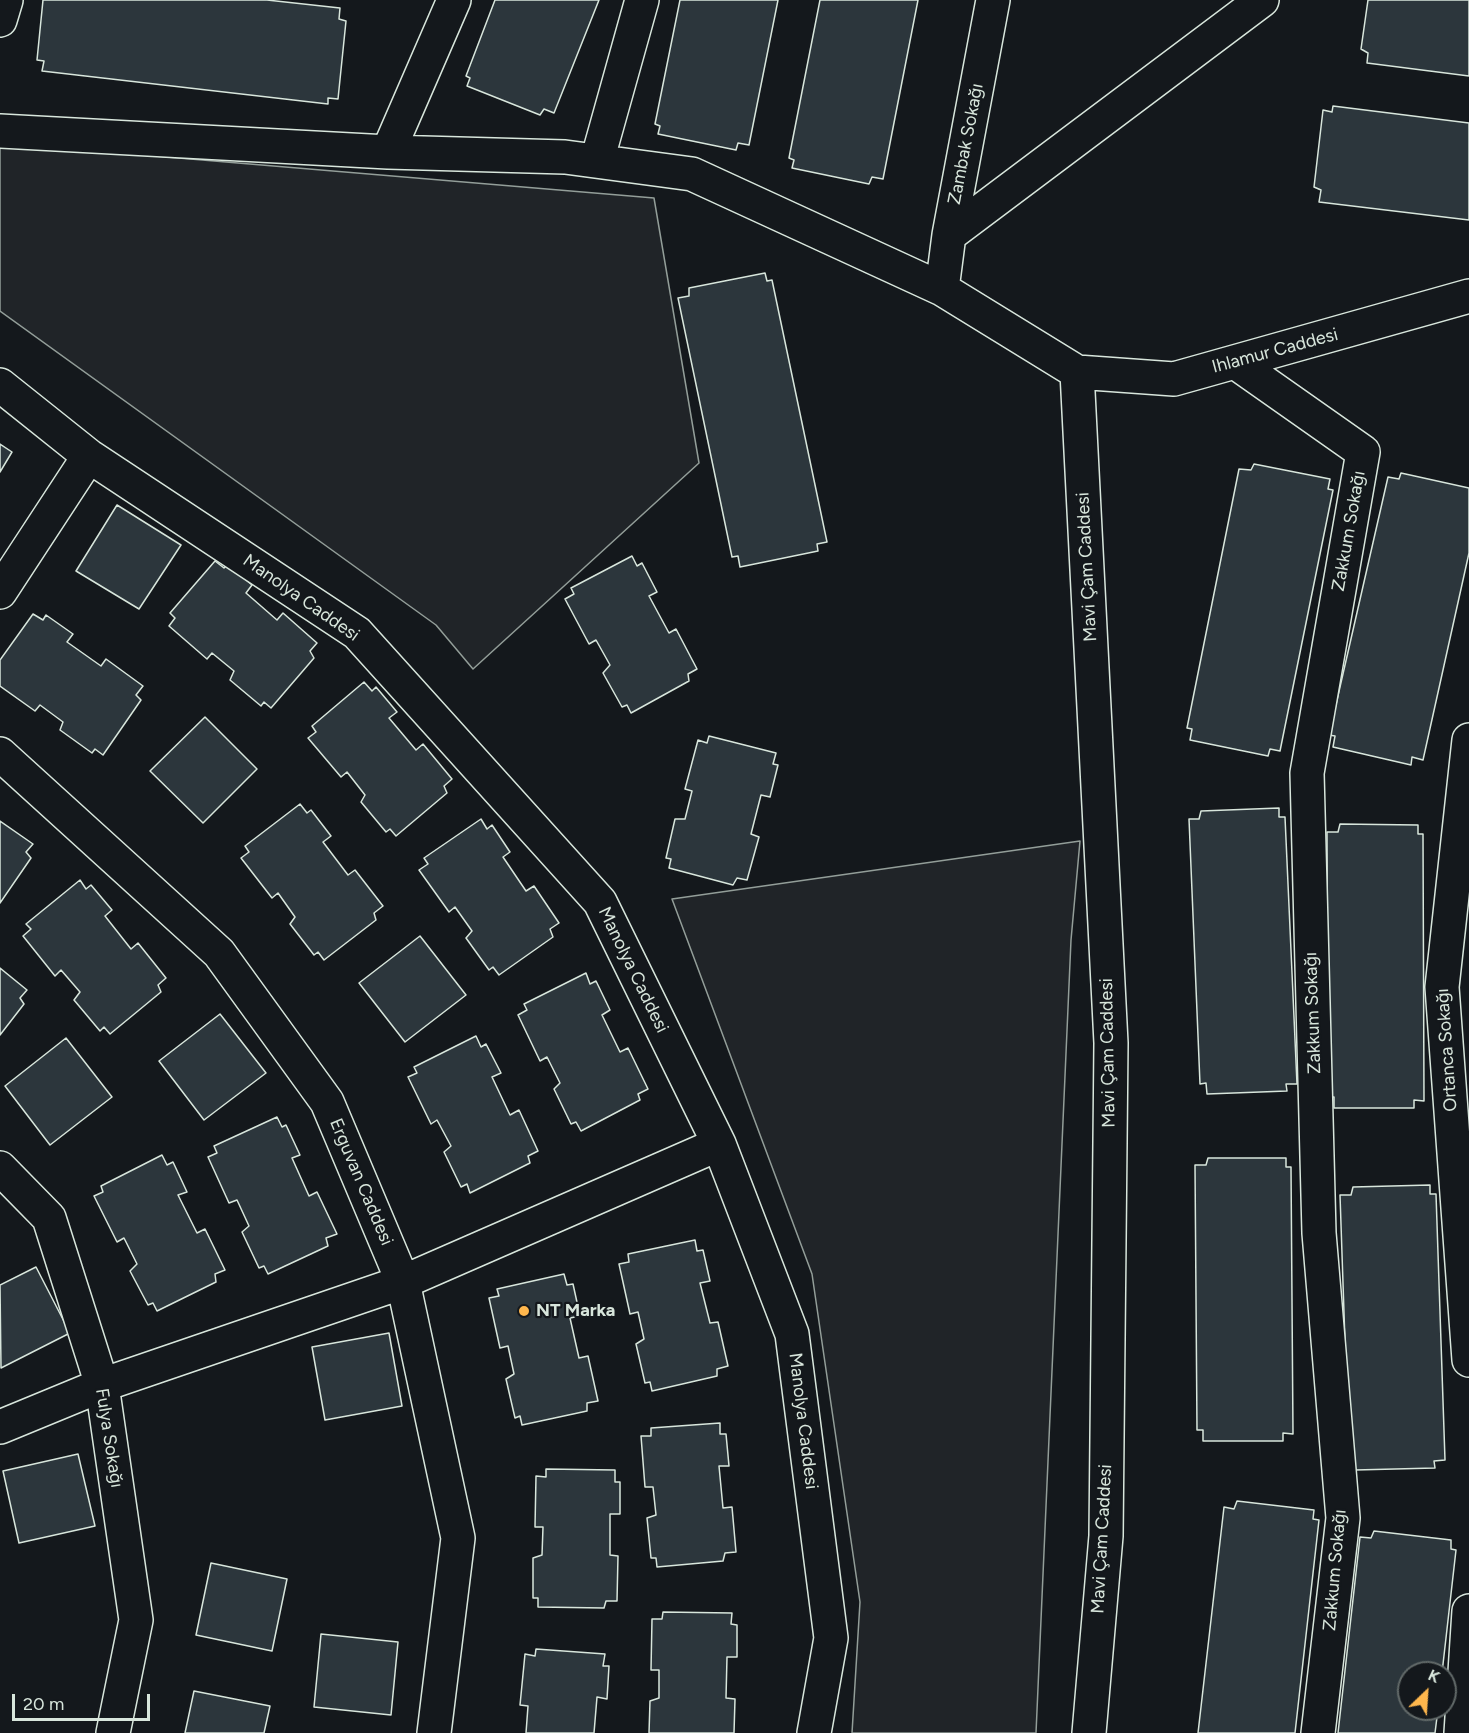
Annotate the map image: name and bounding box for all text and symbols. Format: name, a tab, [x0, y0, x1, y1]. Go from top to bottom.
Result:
street label: Zambak Sokağı	[944, 82, 988, 206]
street label: Ihlamur Caddesi	[1210, 324, 1340, 378]
street label: Zakkum Sokağı	[1328, 469, 1370, 593]
street label: Mavi Çam Caddesi	[1072, 492, 1102, 642]
street label: Manolya Caddesi	[239, 550, 363, 646]
street label: Manolya Caddesi	[593, 904, 673, 1036]
street label: Zakkum Sokağı	[1300, 952, 1326, 1074]
street label: Mavi Çam Caddesi	[1096, 978, 1120, 1128]
street label: Ortanca Sokağı	[1432, 988, 1462, 1112]
street label: Erguvan Caddesi	[325, 1115, 397, 1249]
place label: NT Marka	[536, 1300, 615, 1322]
marker: NT Marka	[517, 1304, 531, 1318]
street label: Manolya Caddesi	[784, 1352, 822, 1490]
street label: Fulya Sokağı	[90, 1387, 128, 1489]
street label: Mavi Çam Caddesi	[1087, 1464, 1117, 1614]
street label: Zakkum Sokağı	[1319, 1508, 1351, 1632]
north arrow	[1397, 1661, 1457, 1721]
text: K	[1425, 1665, 1443, 1687]
scale bar	[15, 1682, 153, 1720]
text: 20 m	[23, 1693, 64, 1715]

